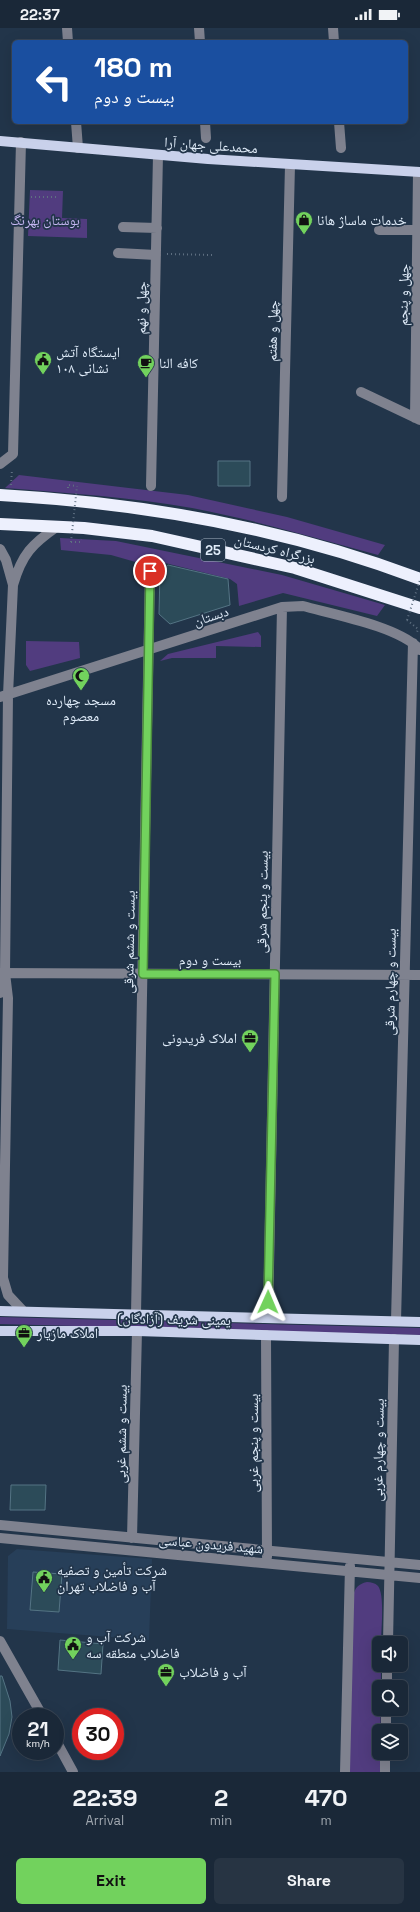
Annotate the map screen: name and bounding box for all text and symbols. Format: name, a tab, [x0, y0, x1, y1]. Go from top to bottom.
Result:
text: 22:37	[20, 5, 60, 24]
text: 180 m	[94, 49, 173, 85]
icon: left	[28, 56, 80, 108]
text: بیست و دوم	[94, 85, 174, 108]
street label: محمدعلی جهان آرا	[164, 133, 258, 157]
shop icon: خدمات ماساژ هانا	[294, 210, 314, 235]
park label: بوستان بهرنگ	[10, 211, 80, 229]
place label: خدمات ماساژ هانا	[317, 211, 407, 229]
street label: چهل و پنجم	[393, 264, 414, 326]
street label: چهل و نهم	[132, 281, 151, 335]
street label: چهل و هفتم	[262, 300, 283, 362]
place label: ایستگاه آتش نشانی ۱۰۸	[56, 343, 120, 377]
public building icon: ایستگاه آتش نشانی ۱۰۸	[33, 350, 53, 375]
cafe icon: کافه النا	[136, 353, 156, 378]
place label: کافه النا	[159, 354, 198, 372]
street label: بزرگراه کردستان	[233, 530, 317, 568]
road number: 25	[201, 539, 225, 561]
pin	[133, 554, 167, 588]
icon: arrive	[139, 560, 161, 582]
street label: دبستان	[191, 602, 231, 630]
mosque icon: مسجد چهارده معصوم	[71, 666, 91, 691]
place label: مسجد چهارده معصوم	[46, 691, 116, 726]
street label: بیست و پنجم شرقی	[252, 850, 273, 954]
street label: بیست و ششم شرقی	[119, 890, 140, 994]
street label: بیست و چهارم شرقی	[380, 928, 401, 1036]
street label: بیست و دوم	[179, 951, 241, 970]
office icon: املاک فریدونی	[240, 1028, 260, 1053]
place label: املاک فریدونی	[162, 1029, 237, 1047]
position arrow	[247, 1281, 289, 1323]
street label: یمینی شریف (آزادگان)	[117, 1309, 231, 1329]
office icon: املاک مازیار	[14, 1323, 34, 1348]
place label: املاک مازیار	[36, 1324, 98, 1342]
street label: بیست و ششم غربی	[111, 1384, 132, 1484]
street label: بیست و پنجم غربی	[244, 1393, 263, 1492]
street label: بیست و چهارم غربی	[368, 1398, 389, 1502]
street label: شهید فریدون عباسی	[158, 1530, 264, 1558]
place label: شركت تأمين و تصفيه آب و فاضلاب تهران	[57, 1561, 167, 1595]
public building icon: شركت تأمين و تصفيه آب و فاضلاب تهران	[34, 1568, 54, 1593]
place label: شرکت آب و فاضلاب منطقه سه	[86, 1628, 180, 1662]
public building icon: شرکت آب و فاضلاب منطقه سه	[63, 1635, 83, 1660]
map controls	[372, 1636, 408, 1760]
button: sound	[372, 1636, 408, 1672]
office icon: آب و فاضلاب	[156, 1662, 176, 1687]
place label: آب و فاضلاب	[179, 1663, 247, 1681]
button: search	[372, 1680, 408, 1716]
speed limit sign: 30	[72, 1708, 124, 1760]
text: 21	[28, 1716, 48, 1742]
button: layers	[372, 1724, 408, 1760]
text: km/h	[26, 1737, 50, 1750]
text: 22:39	[72, 1782, 137, 1813]
text: 2	[214, 1782, 228, 1813]
text: 470	[305, 1782, 348, 1813]
text: Arrival	[86, 1812, 124, 1829]
text: min	[210, 1812, 232, 1829]
text: m	[320, 1812, 332, 1829]
button: Exit	[16, 1858, 206, 1904]
button: Share	[214, 1858, 404, 1904]

